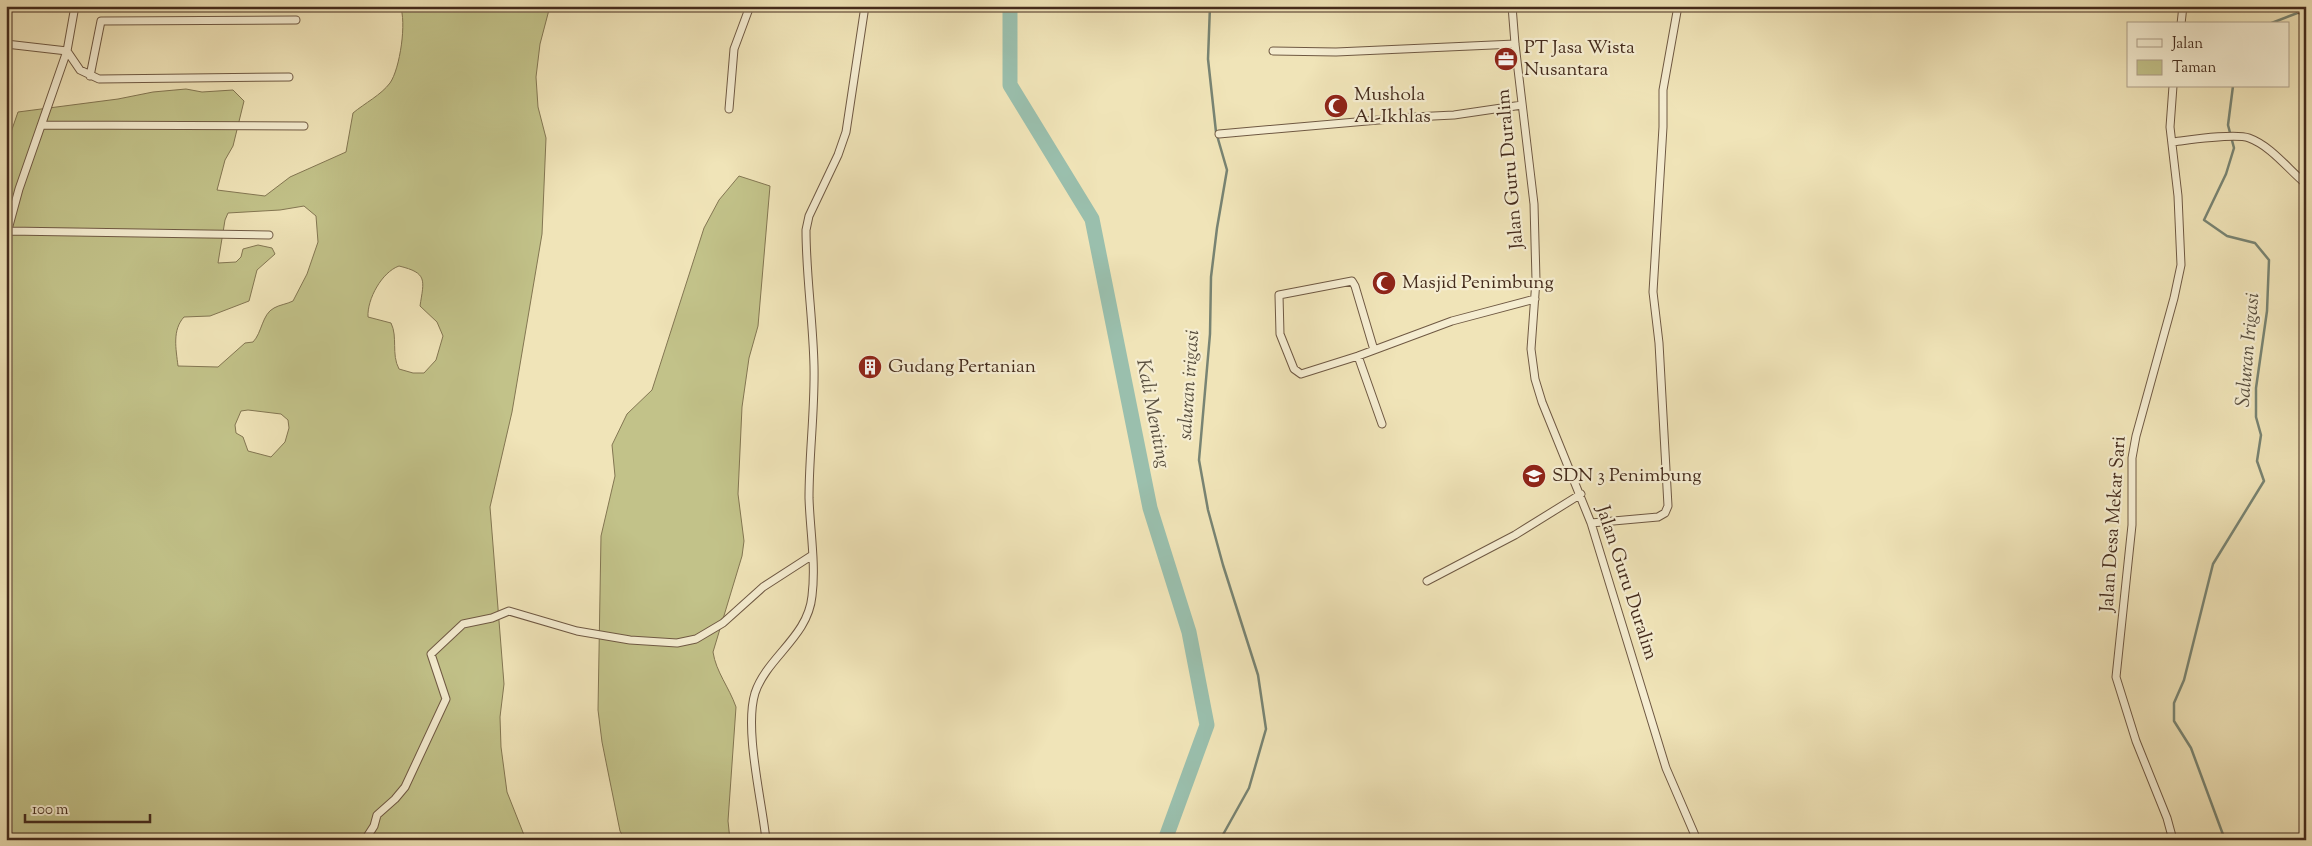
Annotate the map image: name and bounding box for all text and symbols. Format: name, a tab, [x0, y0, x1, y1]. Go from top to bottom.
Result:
legend	[2127, 22, 2290, 88]
text: Jalan	[2171, 34, 2203, 55]
place label: PT Jasa Wista Nusantara	[1524, 35, 1635, 84]
office icon: PT Jasa Wista Nusantara	[1493, 46, 1519, 72]
text: Taman	[2172, 58, 2216, 79]
place label: Mushola Al-Ikhlas	[1354, 82, 1431, 131]
street label: Jalan Guru Duralim	[1491, 88, 1532, 251]
mosque icon: Mushola Al-Ikhlas	[1323, 93, 1349, 119]
mosque icon: Masjid Penimbung	[1371, 270, 1397, 296]
place label: Masjid Penimbung	[1402, 270, 1554, 297]
water label: Saluran Irigasi	[2230, 292, 2268, 408]
water label: saluran irigasi	[1172, 329, 1208, 441]
building icon: Gudang Pertanian	[857, 354, 883, 380]
place label: Gudang Pertanian	[888, 354, 1036, 381]
water label: Kali Meniting	[1127, 357, 1177, 472]
street label: Jalan Desa Mekar Sari	[2094, 435, 2134, 614]
school or university icon: SDN 3 Penimbung	[1521, 463, 1547, 489]
place label: SDN 3 Penimbung	[1552, 463, 1702, 490]
street label: Jalan Guru Duralim	[1588, 502, 1664, 664]
scale bar	[25, 791, 150, 823]
text: 100 m	[32, 800, 69, 821]

